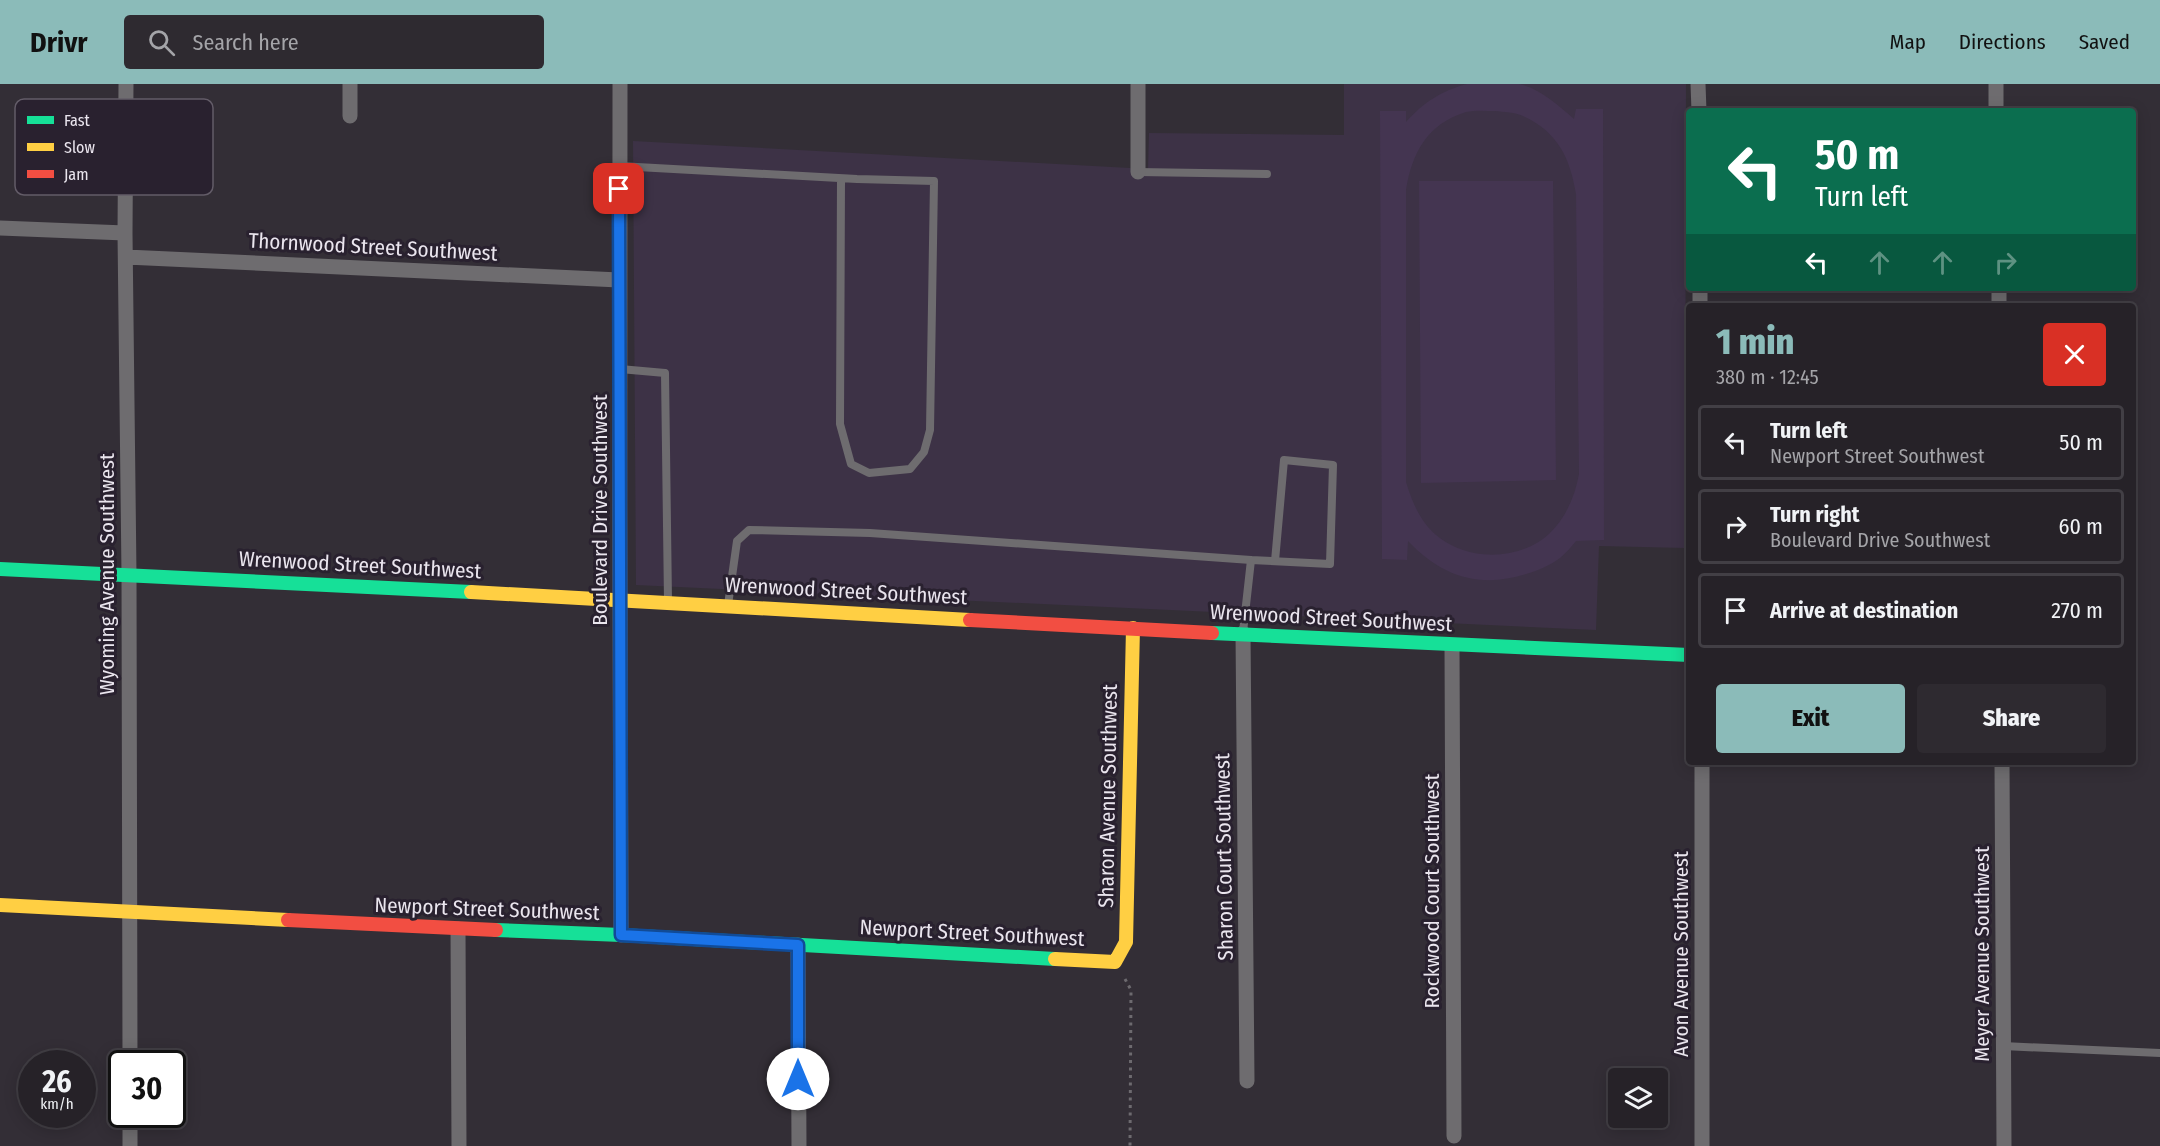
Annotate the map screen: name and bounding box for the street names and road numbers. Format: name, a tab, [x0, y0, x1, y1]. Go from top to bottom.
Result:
street label: Thornwood Street Southwest	[248, 227, 498, 267]
street label: Boulevard Drive Southwest	[587, 394, 613, 626]
street label: Wyoming Avenue Southwest	[94, 453, 120, 695]
street label: Wrenwood Street Southwest	[238, 546, 482, 584]
street label: Wrenwood Street Southwest	[724, 572, 968, 610]
street label: Wrenwood Street Southwest	[1209, 599, 1453, 637]
street label: Sharon Avenue Southwest	[1093, 684, 1123, 908]
street label: Sharon Court Southwest	[1209, 753, 1239, 961]
street label: Rockwood Court Southwest	[1419, 774, 1445, 1008]
street label: Meyer Avenue Southwest	[1969, 846, 1995, 1062]
street label: Avon Avenue Southwest	[1668, 851, 1694, 1057]
street label: Newport Street Southwest	[374, 892, 600, 926]
street label: Newport Street Southwest	[859, 914, 1085, 952]

